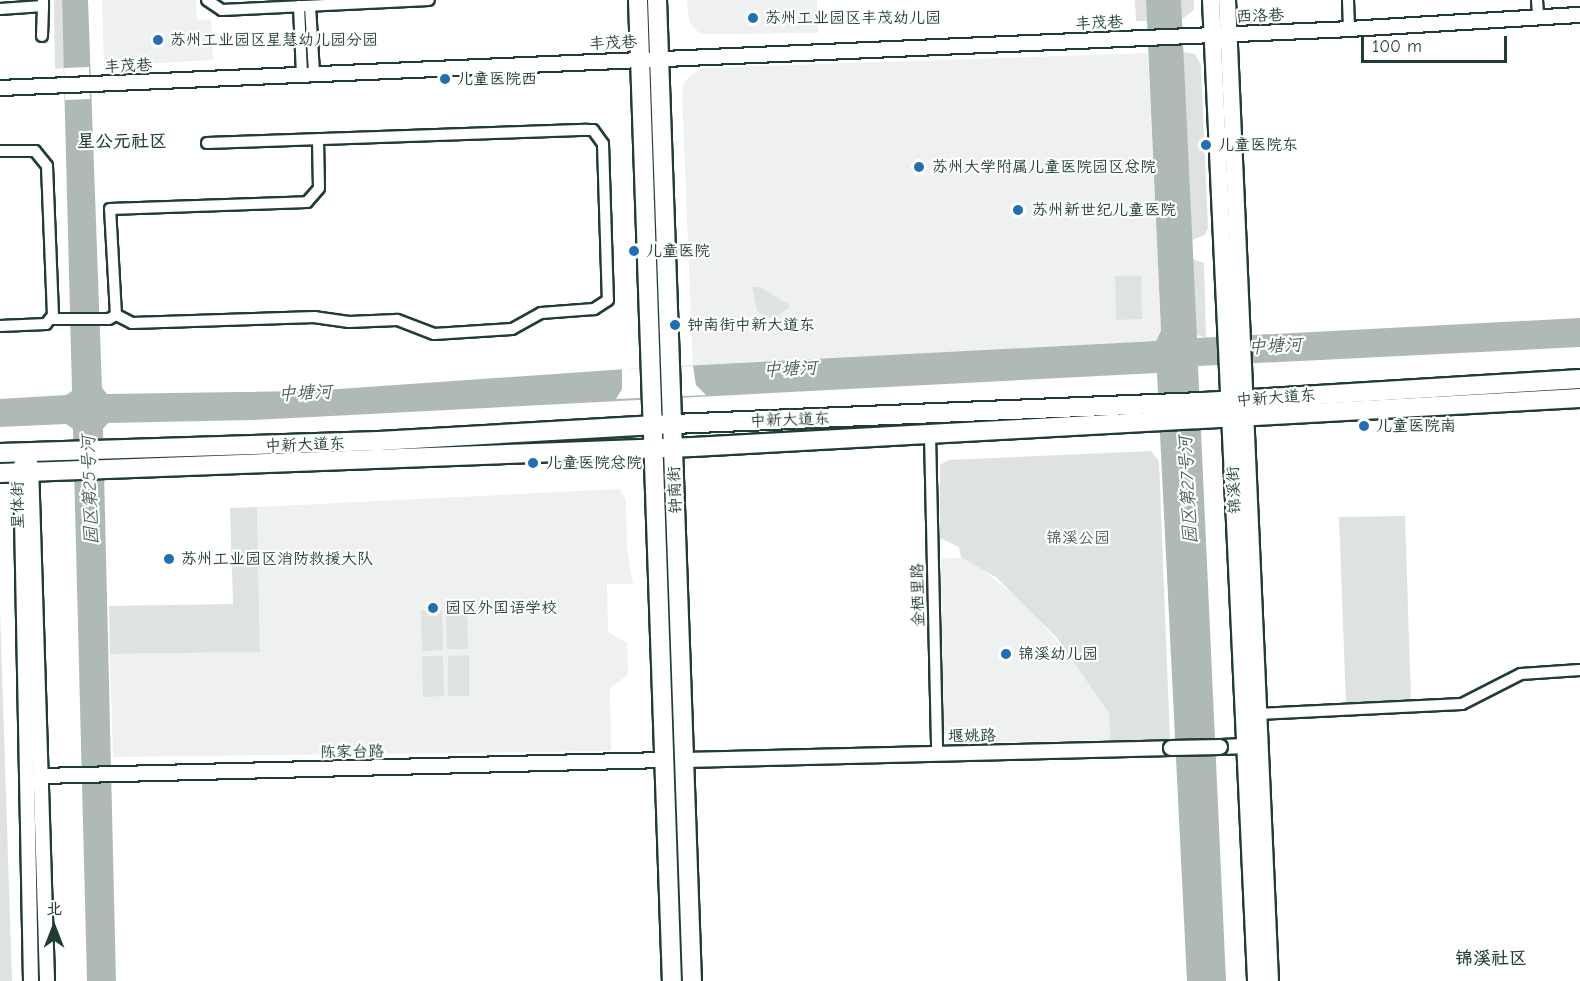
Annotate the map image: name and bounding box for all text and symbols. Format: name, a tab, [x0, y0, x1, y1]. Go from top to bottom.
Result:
street label: 西洛巷	[1236, 6, 1284, 26]
place label: 苏州工业园区丰茂幼儿园	[765, 8, 941, 28]
marker: 苏州工业园区丰茂幼儿园	[746, 11, 760, 25]
street label: 丰茂巷	[1075, 13, 1123, 33]
scale bar	[1364, 24, 1510, 62]
place label: 苏州工业园区星慧幼儿园分园	[170, 30, 378, 50]
street label: 丰茂巷	[589, 32, 637, 54]
marker: 苏州工业园区星慧幼儿园分园	[151, 33, 165, 47]
text: 100 m	[1372, 36, 1422, 57]
street label: 丰茂巷	[104, 56, 152, 76]
place label: 儿童医院西	[457, 69, 537, 89]
marker: 儿童医院西	[438, 72, 452, 86]
district label: 星公元社区	[77, 131, 167, 153]
place label: 儿童医院东	[1218, 135, 1298, 155]
marker: 儿童医院东	[1199, 138, 1213, 152]
place label: 苏州大学附属儿童医院园区总院	[932, 157, 1156, 177]
marker: 苏州大学附属儿童医院园区总院	[910, 158, 928, 176]
place label: 苏州新世纪儿童医院	[1032, 200, 1176, 220]
marker: 苏州新世纪儿童医院	[1009, 201, 1027, 219]
place label: 儿童医院	[646, 241, 710, 261]
marker: 儿童医院	[627, 244, 641, 258]
place label: 钟南街中新大道东	[687, 315, 815, 335]
marker: 钟南街中新大道东	[668, 318, 682, 332]
water label: 中塘河	[1247, 335, 1303, 359]
water label: 中塘河	[762, 358, 818, 382]
water label: 中塘河	[277, 382, 333, 406]
street label: 中新大道东	[1235, 386, 1317, 410]
street label: 中新大道东	[750, 409, 830, 431]
place label: 儿童医院南	[1376, 416, 1456, 436]
marker: 儿童医院南	[1357, 419, 1371, 433]
street label: 中新大道东	[265, 434, 345, 456]
water label: 园区第25号河	[78, 435, 104, 545]
water label: 园区第27号河	[1175, 435, 1203, 545]
place label: 儿童医院总院	[546, 453, 642, 473]
marker: 儿童医院总院	[524, 454, 542, 472]
street label: 钟南街	[665, 466, 685, 514]
street label: 锦溪街	[1223, 466, 1245, 514]
street label: 星体街	[8, 481, 28, 529]
park label: 锦溪公园	[1046, 528, 1110, 548]
place label: 苏州工业园区消防救援大队	[181, 549, 373, 569]
marker: 苏州工业园区消防救援大队	[162, 552, 176, 566]
street label: 金栖里路	[908, 563, 928, 627]
place label: 园区外国语学校	[445, 598, 557, 618]
marker: 园区外国语学校	[426, 601, 440, 615]
place label: 锦溪幼儿园	[1018, 644, 1098, 664]
marker: 锦溪幼儿园	[999, 647, 1013, 661]
street label: 堰姚路	[948, 726, 996, 746]
street label: 陈家台路	[320, 742, 384, 762]
north arrow	[24, 897, 84, 957]
text: 北	[46, 900, 62, 918]
district label: 锦溪社区	[1455, 948, 1527, 970]

